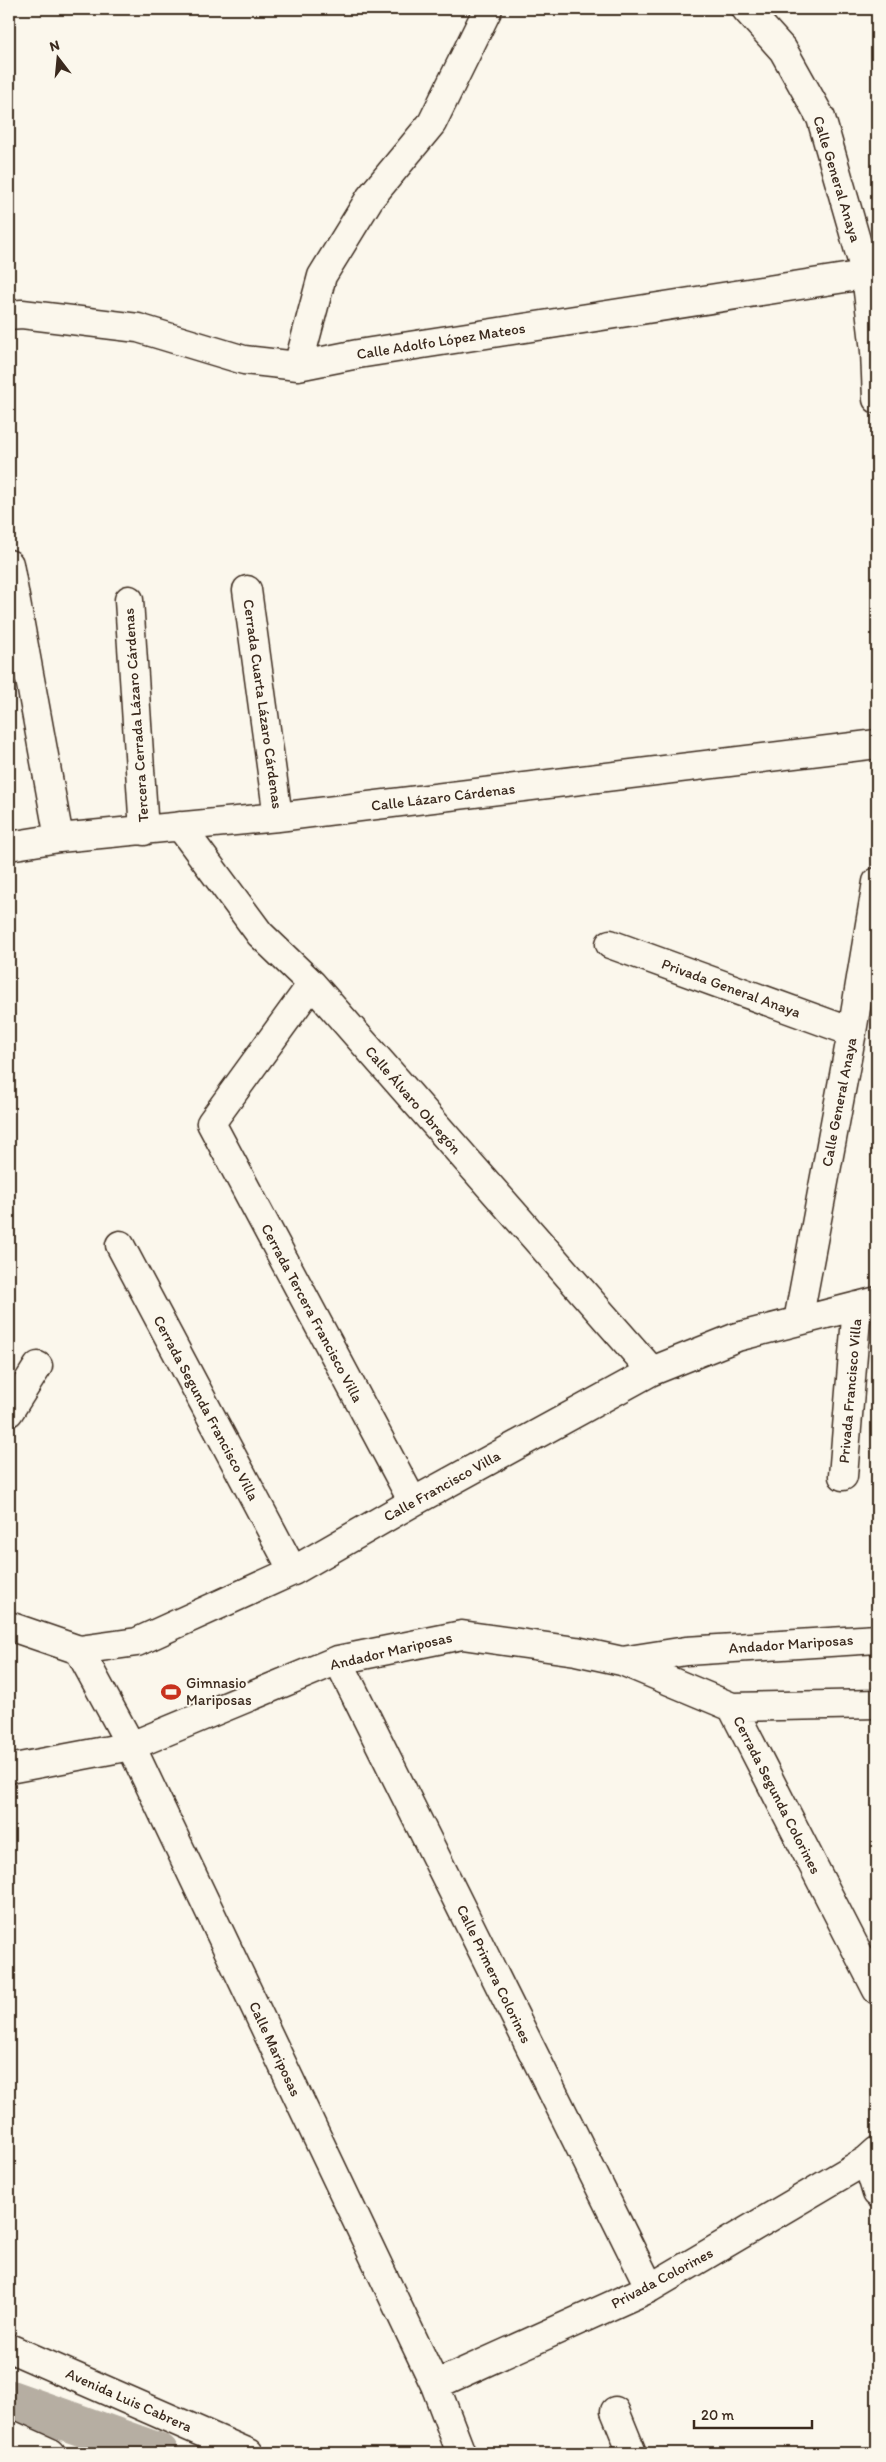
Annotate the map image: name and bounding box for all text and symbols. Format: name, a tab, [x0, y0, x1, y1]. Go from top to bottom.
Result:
north arrow	[32, 32, 82, 82]
text: N	[48, 37, 61, 55]
street label: Calle General Anaya	[809, 114, 865, 245]
street label: Calle Adolfo López Mateos	[355, 319, 527, 363]
street label: Cerrada Cuarta Lázaro Cárdenas	[239, 598, 287, 810]
street label: Tercera Cerrada Lázaro Cárdenas	[120, 607, 152, 823]
street label: Calle Lázaro Cárdenas	[370, 779, 516, 815]
street label: Privada General Anaya	[659, 954, 803, 1022]
street label: Calle General Anaya	[818, 1036, 860, 1168]
street label: Calle Álvaro Obregón	[361, 1042, 465, 1158]
street label: Cerrada Tercera Francisco Villa	[257, 1221, 367, 1406]
street label: Cerrada Segunda Francisco Villa	[149, 1312, 263, 1504]
street label: Privada Francisco Villa	[835, 1317, 865, 1464]
street label: Calle Francisco Villa	[380, 1446, 504, 1526]
street label: Andador Mariposas	[328, 1628, 454, 1674]
street label: Andador Mariposas	[728, 1631, 854, 1657]
place label: Gimnasio Mariposas	[186, 1674, 252, 1709]
sports icon: Gimnasio Mariposas	[160, 1681, 182, 1703]
street label: Cerrada Segunda Colorines	[729, 1713, 825, 1877]
street label: Calle Primera Colorines	[453, 1902, 535, 2046]
street label: Calle Mariposas	[245, 1999, 305, 2100]
street label: Privada Colorines	[608, 2243, 716, 2312]
street label: Avenida Luis Cabrera	[63, 2364, 195, 2436]
scale bar	[694, 2397, 811, 2429]
text: 20 m	[701, 2406, 735, 2424]

